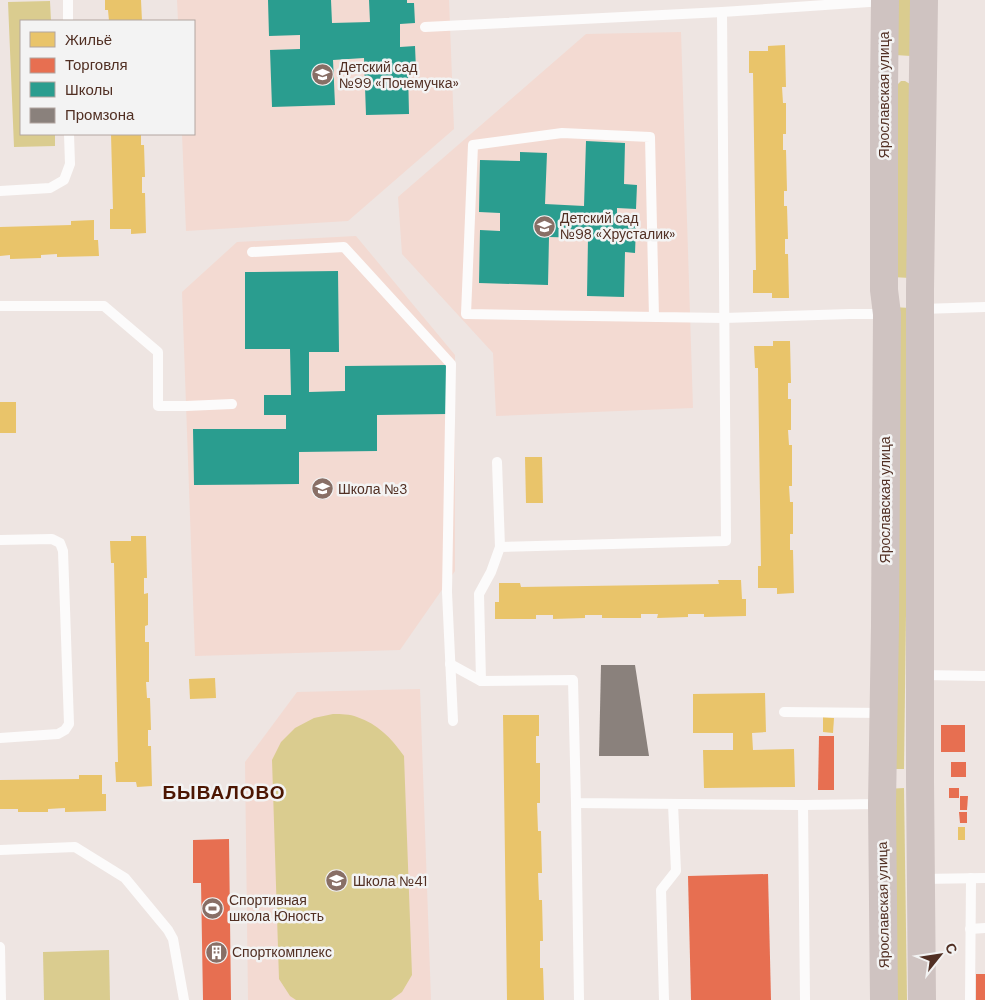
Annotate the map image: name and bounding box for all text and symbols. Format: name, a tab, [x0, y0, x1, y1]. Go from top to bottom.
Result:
legend	[20, 20, 195, 135]
text: Жильё	[65, 30, 112, 50]
street label: Ярославская улица	[875, 31, 893, 158]
text: Торговля	[65, 55, 128, 75]
place label: Детский сад №99 «Почемучка»	[339, 58, 459, 92]
school or university icon: Детский сад №99 «Почемучка»	[311, 63, 335, 87]
text: Школы	[65, 80, 113, 100]
text: Промзона	[65, 105, 135, 125]
place label: Детский сад №98 «Хрусталик»	[560, 209, 675, 243]
school or university icon: Детский сад №98 «Хрусталик»	[532, 214, 556, 238]
street label: Ярославская улица	[876, 436, 894, 563]
school or university icon: Школа №3	[310, 477, 334, 501]
place label: Школа №3	[338, 480, 408, 498]
district label: БЫВАЛОВО	[162, 780, 286, 805]
street label: Ярославская улица	[873, 841, 893, 969]
school or university icon: Школа №41	[325, 869, 349, 893]
place label: Школа №41	[353, 872, 427, 890]
place label: Спортивная школа Юность	[229, 891, 324, 925]
sports icon: Спортивная школа Юность	[201, 896, 225, 920]
north arrow	[915, 930, 965, 980]
building icon: Спорткомплекс	[204, 940, 228, 964]
text: С	[941, 940, 962, 957]
place label: Спорткомплекс	[232, 943, 332, 961]

